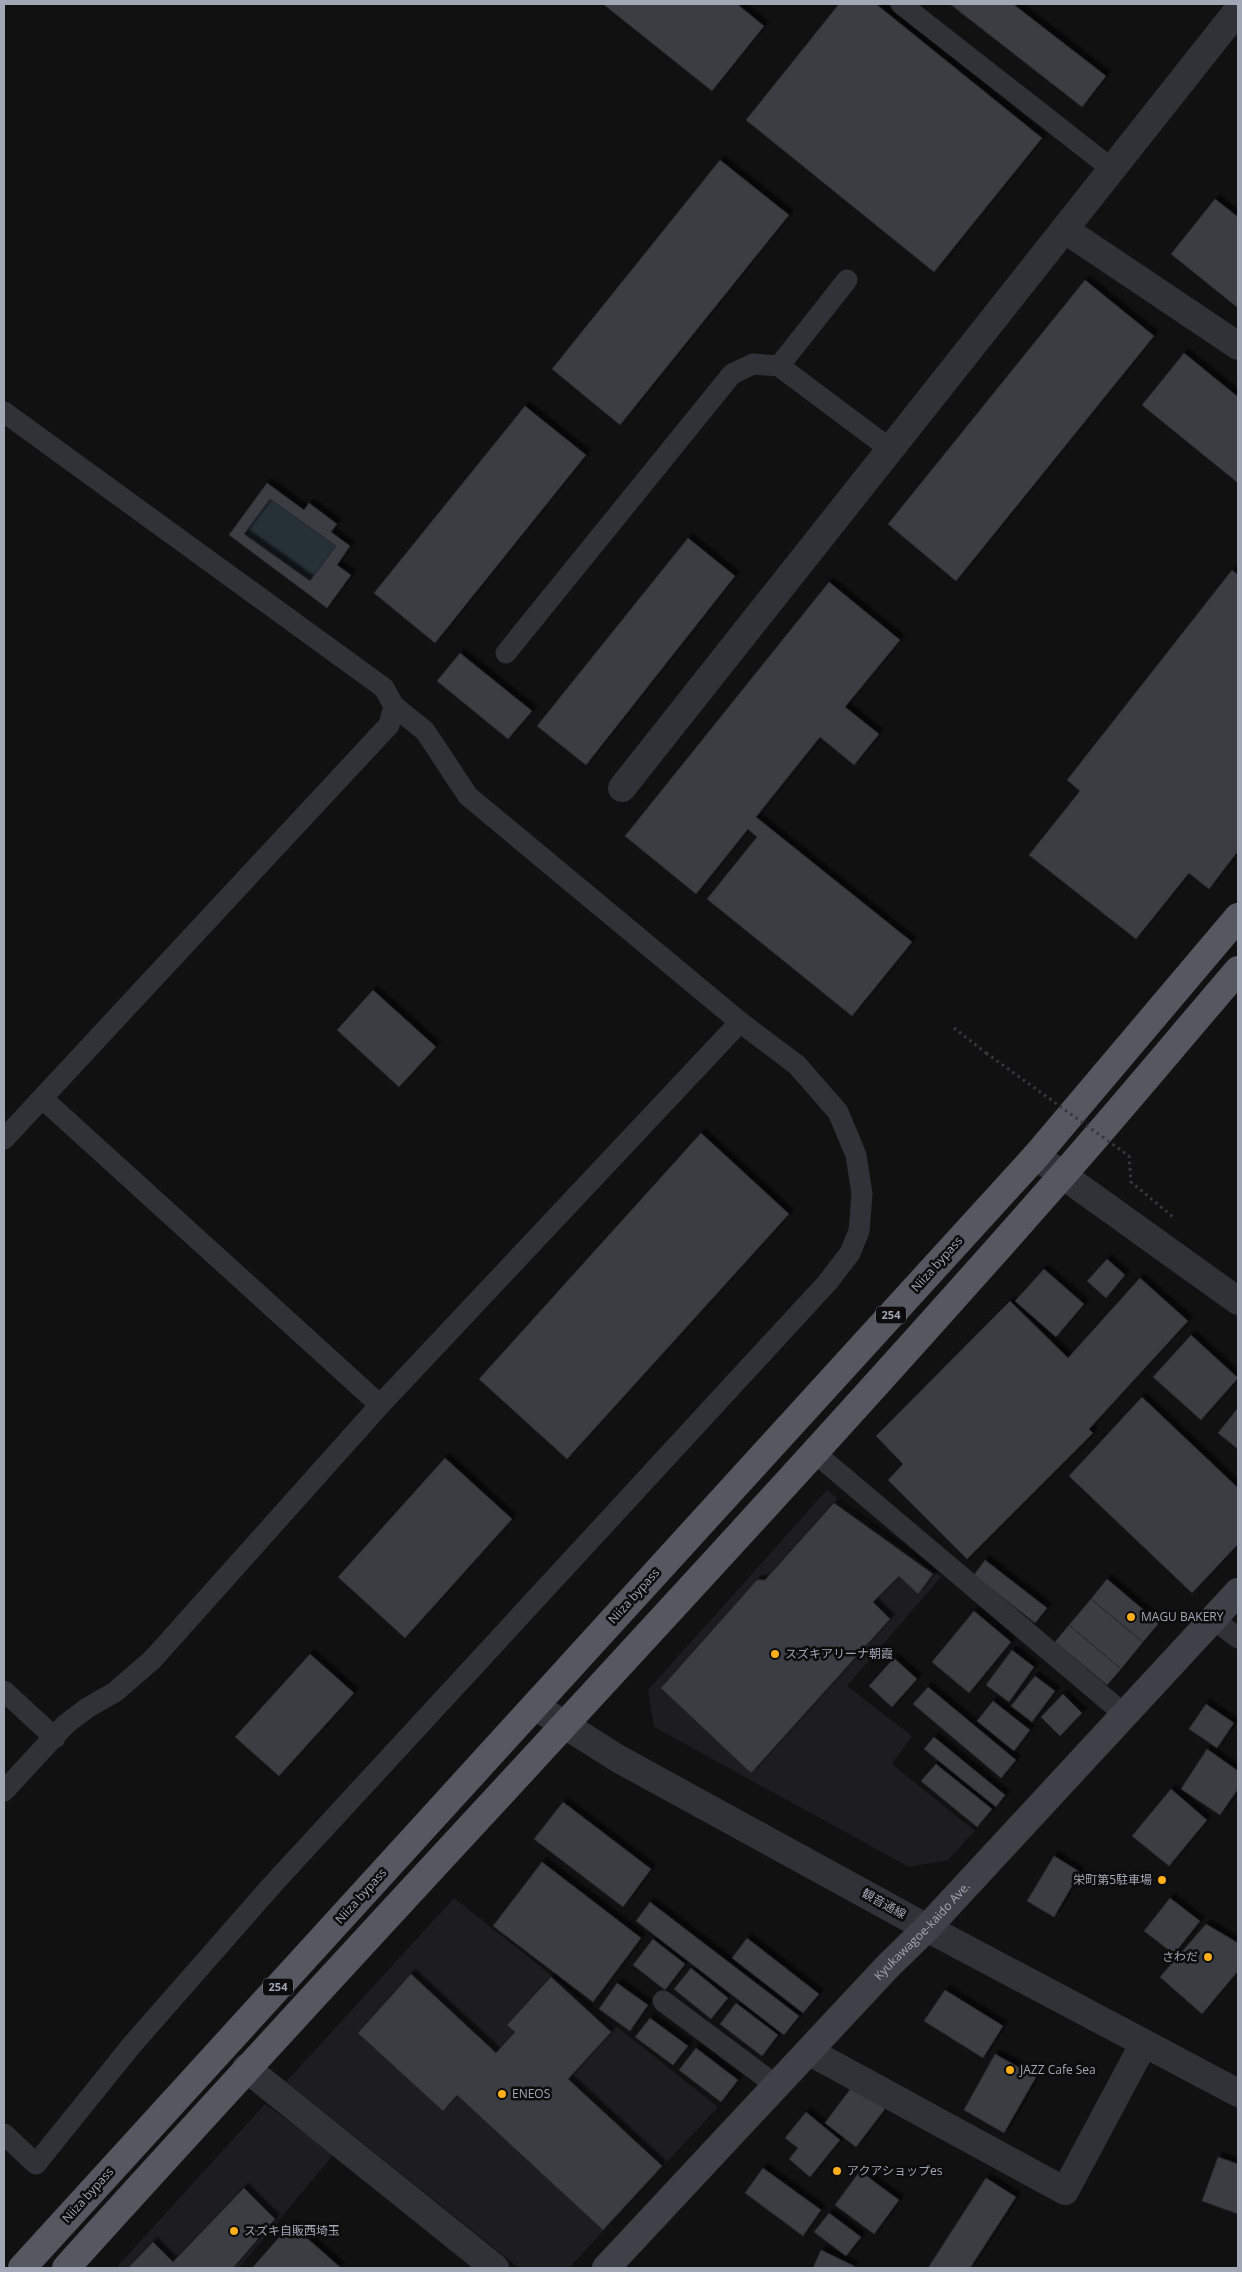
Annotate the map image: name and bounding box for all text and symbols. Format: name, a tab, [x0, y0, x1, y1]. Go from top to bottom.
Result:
street label: Niiza bypass	[907, 1232, 966, 1295]
road number: 254	[876, 1306, 906, 1324]
street label: Niiza bypass	[604, 1564, 663, 1627]
place label: MAGU BAKERY	[1141, 1608, 1224, 1625]
marker: MAGU BAKERY	[1125, 1611, 1137, 1623]
place label: スズキアリーナ朝霞	[785, 1645, 893, 1662]
marker: スズキアリーナ朝霞	[769, 1648, 781, 1660]
street label: Niiza bypass	[331, 1864, 390, 1927]
place label: 栄町第5駐車場	[1073, 1871, 1152, 1888]
marker: 栄町第5駐車場	[1156, 1874, 1168, 1886]
street label: Kyukawagoe-kaido Ave.	[870, 1878, 974, 1984]
street label: 観音通線	[859, 1884, 909, 1923]
place label: さわだ	[1162, 1948, 1198, 1965]
marker: さわだ	[1202, 1951, 1214, 1963]
road number: 254	[263, 1978, 293, 1995]
place label: JAZZ Cafe Sea	[1019, 2061, 1096, 2078]
marker: JAZZ Cafe Sea	[1004, 2064, 1016, 2076]
place label: ENEOS	[512, 2085, 550, 2102]
marker: ENEOS	[496, 2088, 508, 2100]
place label: アクアショップes	[847, 2162, 943, 2179]
street label: Niiza bypass	[58, 2163, 117, 2226]
marker: アクアショップes	[831, 2165, 843, 2177]
place label: スズキ自販西埼玉	[244, 2222, 340, 2239]
marker: スズキ自販西埼玉	[228, 2225, 240, 2237]

